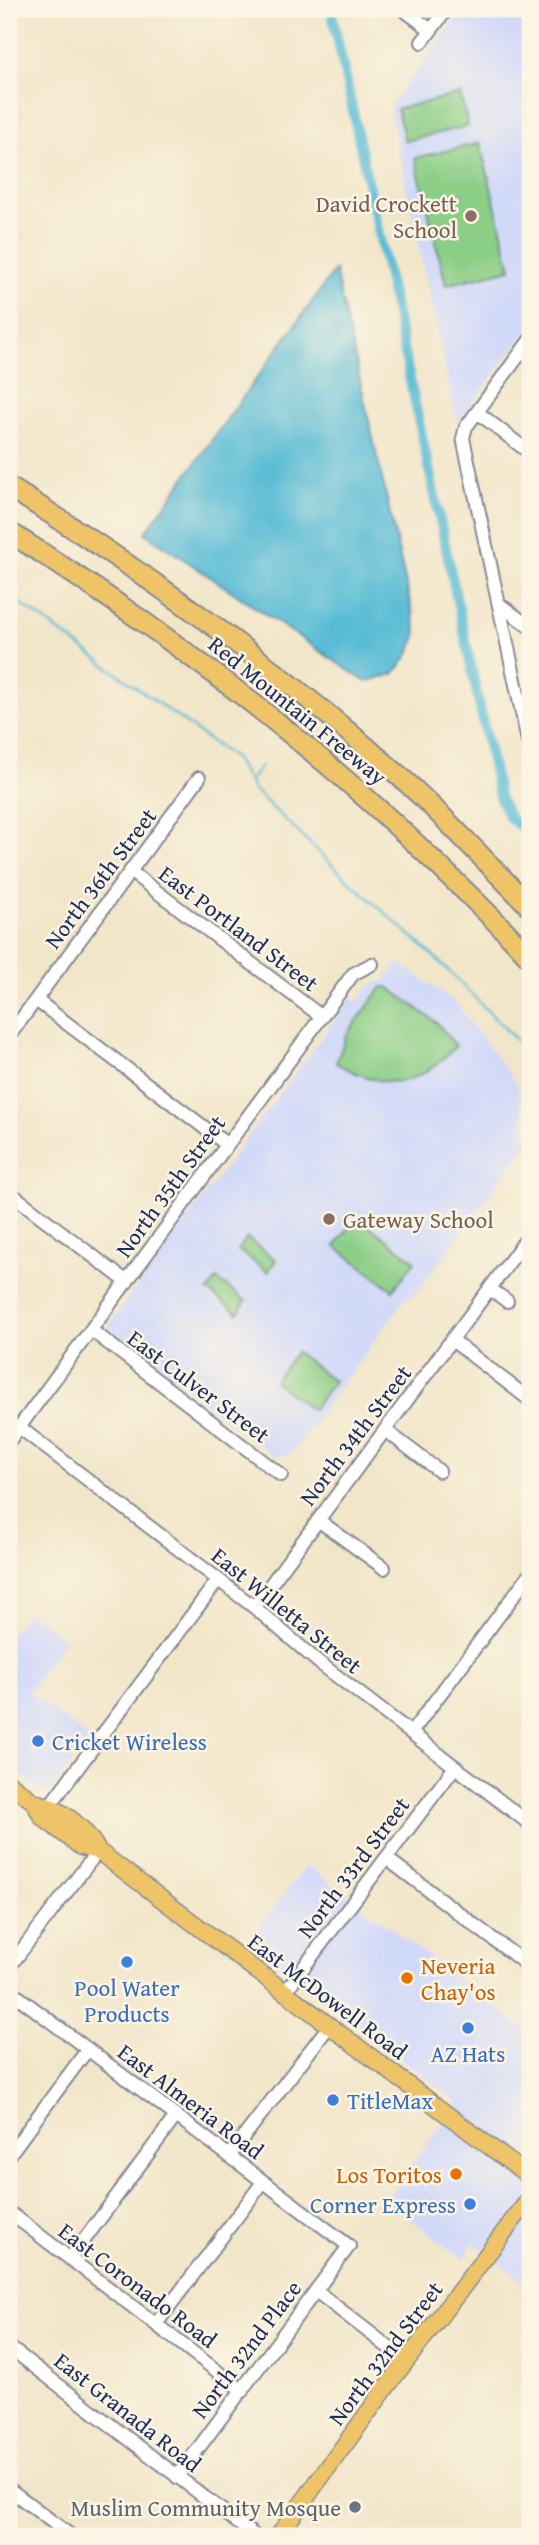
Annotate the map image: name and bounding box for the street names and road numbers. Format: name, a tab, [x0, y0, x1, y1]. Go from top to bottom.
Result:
street label: Red Mountain Freeway	[202, 628, 395, 793]
street label: North 36th Street	[36, 801, 164, 955]
street label: East Portland Street	[152, 857, 326, 999]
street label: North 35th Street	[107, 1108, 233, 1264]
street label: East Culver Street	[121, 1321, 277, 1451]
street label: North 34th Street	[291, 1358, 419, 1512]
street label: East Willetta Street	[205, 1539, 369, 1681]
street label: North 33rd Street	[289, 1789, 417, 1945]
street label: East McDowell Road	[241, 1925, 415, 2067]
street label: East Almeria Road	[111, 2035, 271, 2167]
street label: East Coronado Road	[52, 2214, 225, 2356]
street label: North 32nd Place	[183, 2273, 309, 2425]
street label: North 32nd Street	[320, 2274, 450, 2432]
street label: East Granada Road	[47, 2344, 209, 2480]

